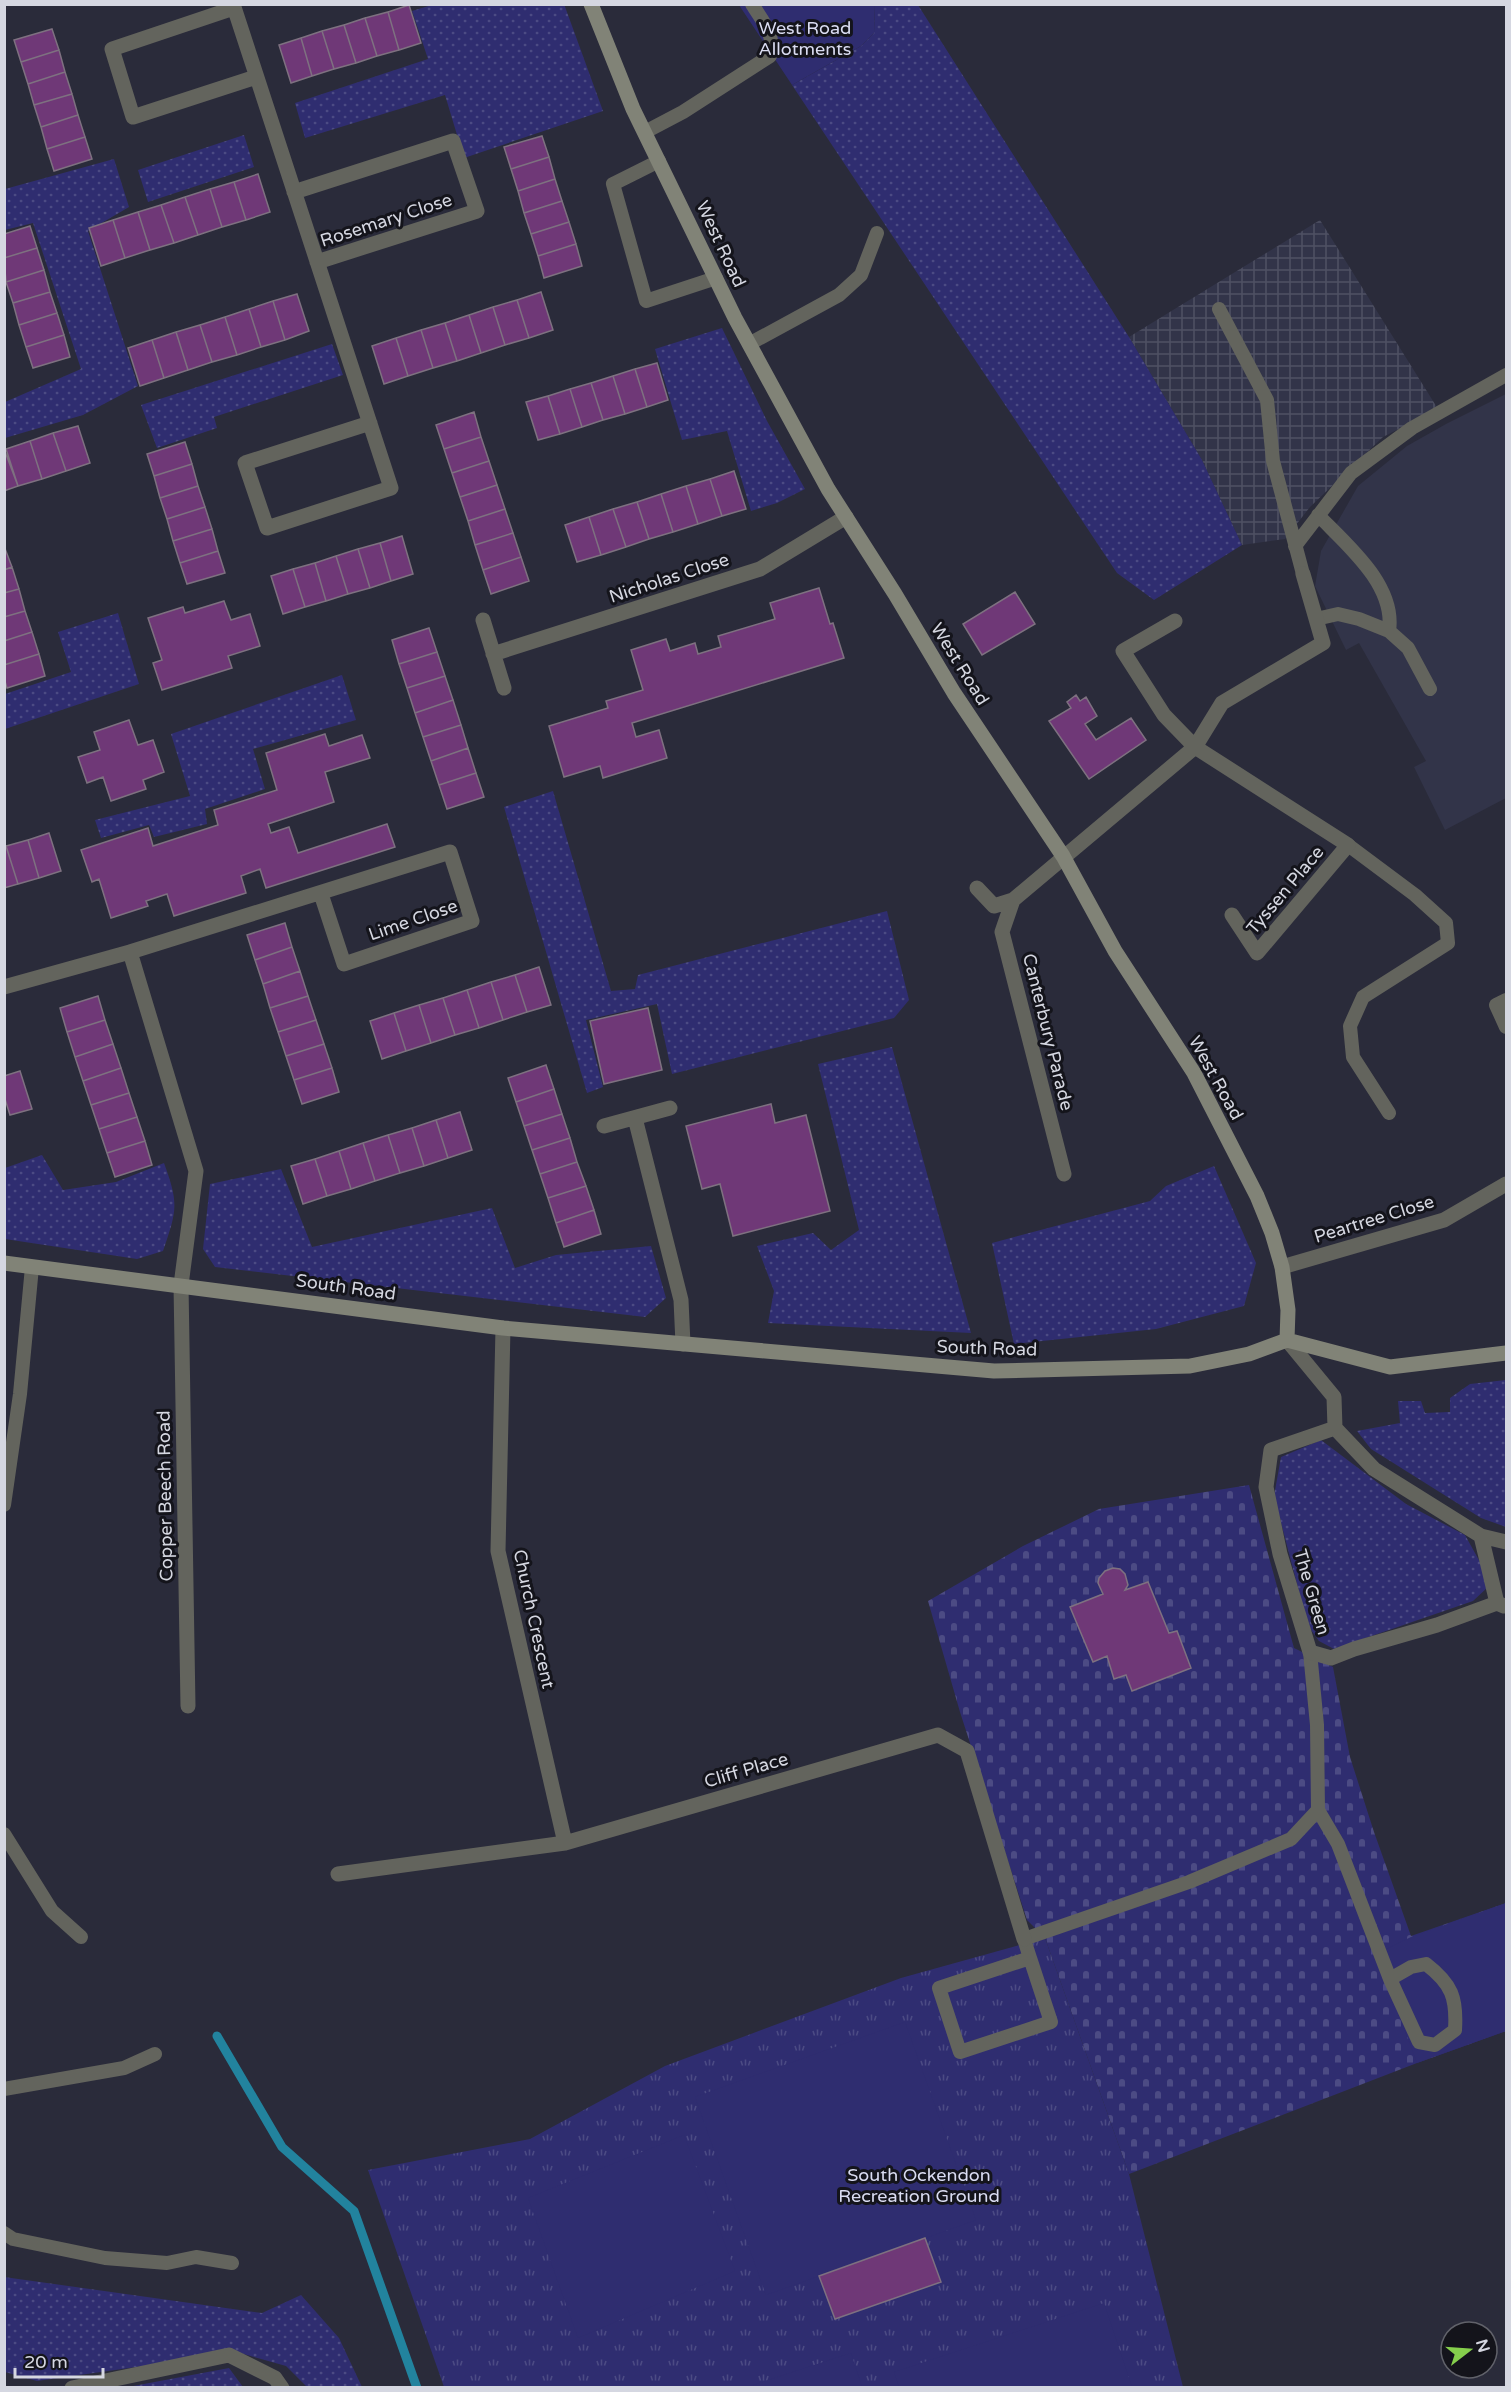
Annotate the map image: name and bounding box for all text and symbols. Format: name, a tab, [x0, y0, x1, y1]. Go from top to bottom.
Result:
park label: West Road Allotments	[758, 17, 852, 60]
street label: Rosemary Close	[317, 188, 455, 252]
street label: West Road	[691, 197, 751, 291]
street label: Nicholas Close	[606, 548, 732, 608]
street label: West Road	[926, 619, 994, 709]
street label: Tyssen Place	[1242, 841, 1328, 939]
street label: Lime Close	[365, 894, 461, 946]
street label: Canterbury Parade	[1018, 951, 1078, 1113]
street label: West Road	[1184, 1032, 1248, 1124]
street label: Peartree Close	[1311, 1190, 1437, 1248]
street label: South Road	[295, 1269, 397, 1305]
street label: South Road	[936, 1335, 1038, 1361]
street label: Copper Beech Road	[153, 1410, 177, 1582]
street label: The Green	[1289, 1547, 1335, 1637]
street label: Church Crescent	[509, 1548, 559, 1691]
street label: Cliff Place	[701, 1748, 791, 1792]
park label: South Ockendon Recreation Ground	[838, 2164, 1000, 2207]
north arrow	[1439, 2320, 1499, 2380]
text: N	[1471, 2337, 1494, 2355]
scale bar	[15, 2341, 104, 2379]
text: 20 m	[24, 2351, 68, 2373]

